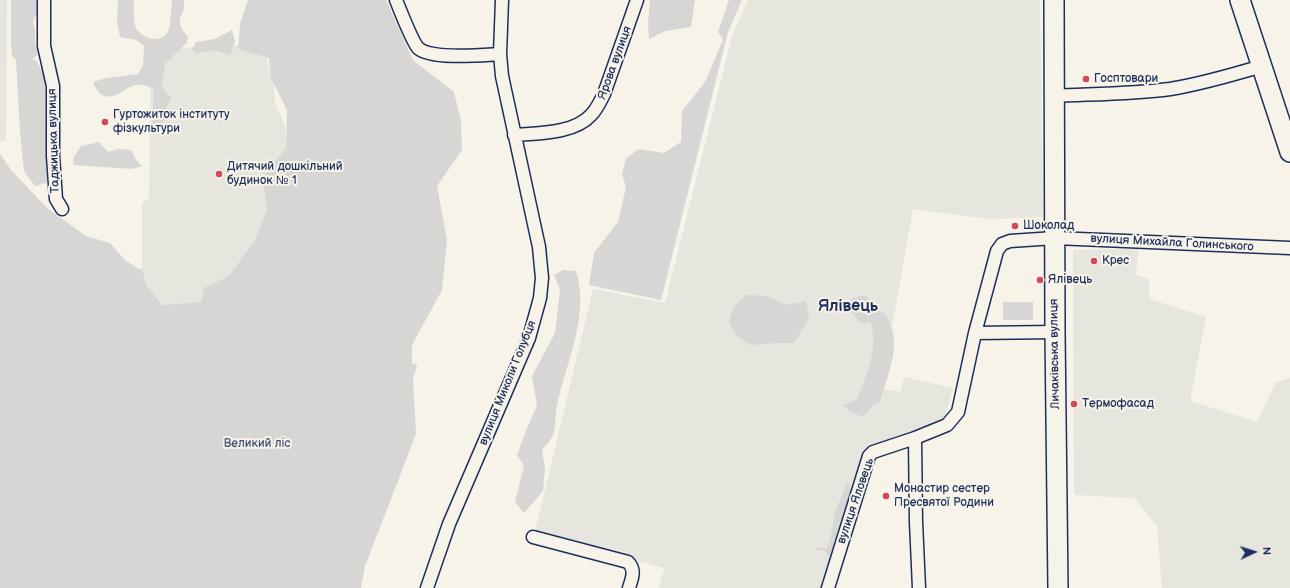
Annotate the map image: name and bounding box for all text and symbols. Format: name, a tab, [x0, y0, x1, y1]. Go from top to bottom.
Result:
street label: Ярова вулиця	[595, 24, 635, 102]
place label: Госптовари	[1094, 72, 1158, 86]
marker: Госптовари	[1081, 74, 1091, 84]
street label: Таджицька вулиця	[45, 88, 63, 194]
place label: Гуртожиток інституту фізкультури	[113, 108, 230, 136]
marker: Гуртожиток інституту фізкультури	[100, 117, 110, 127]
place label: Дитячий дошкільний будинок № 1	[227, 160, 343, 188]
marker: Дитячий дошкільний будинок № 1	[214, 169, 224, 179]
place label: Шоколад	[1023, 219, 1074, 233]
marker: Шоколад	[1010, 221, 1020, 231]
street label: вулиця Михайла Голинського	[1090, 232, 1254, 254]
place label: Крес	[1102, 254, 1129, 268]
marker: Крес	[1089, 256, 1099, 266]
place label: Ялівець	[1048, 273, 1092, 287]
marker: Ялівець	[1035, 275, 1045, 285]
district label: Ялівець	[818, 297, 878, 317]
street label: Личаківська вулиця	[1047, 299, 1063, 409]
street label: вулиця Миколи Голубця	[476, 318, 540, 448]
place label: Термофасад	[1082, 397, 1154, 411]
marker: Термофасад	[1069, 399, 1079, 409]
park label: Великий ліс	[224, 437, 290, 451]
street label: вулиця Яловець	[835, 456, 877, 546]
place label: Монастир сестер Пресвятої Родини	[894, 482, 994, 510]
marker: Монастир сестер Пресвятої Родини	[881, 491, 891, 501]
north arrow	[1234, 532, 1274, 572]
text: N	[1260, 547, 1273, 556]

